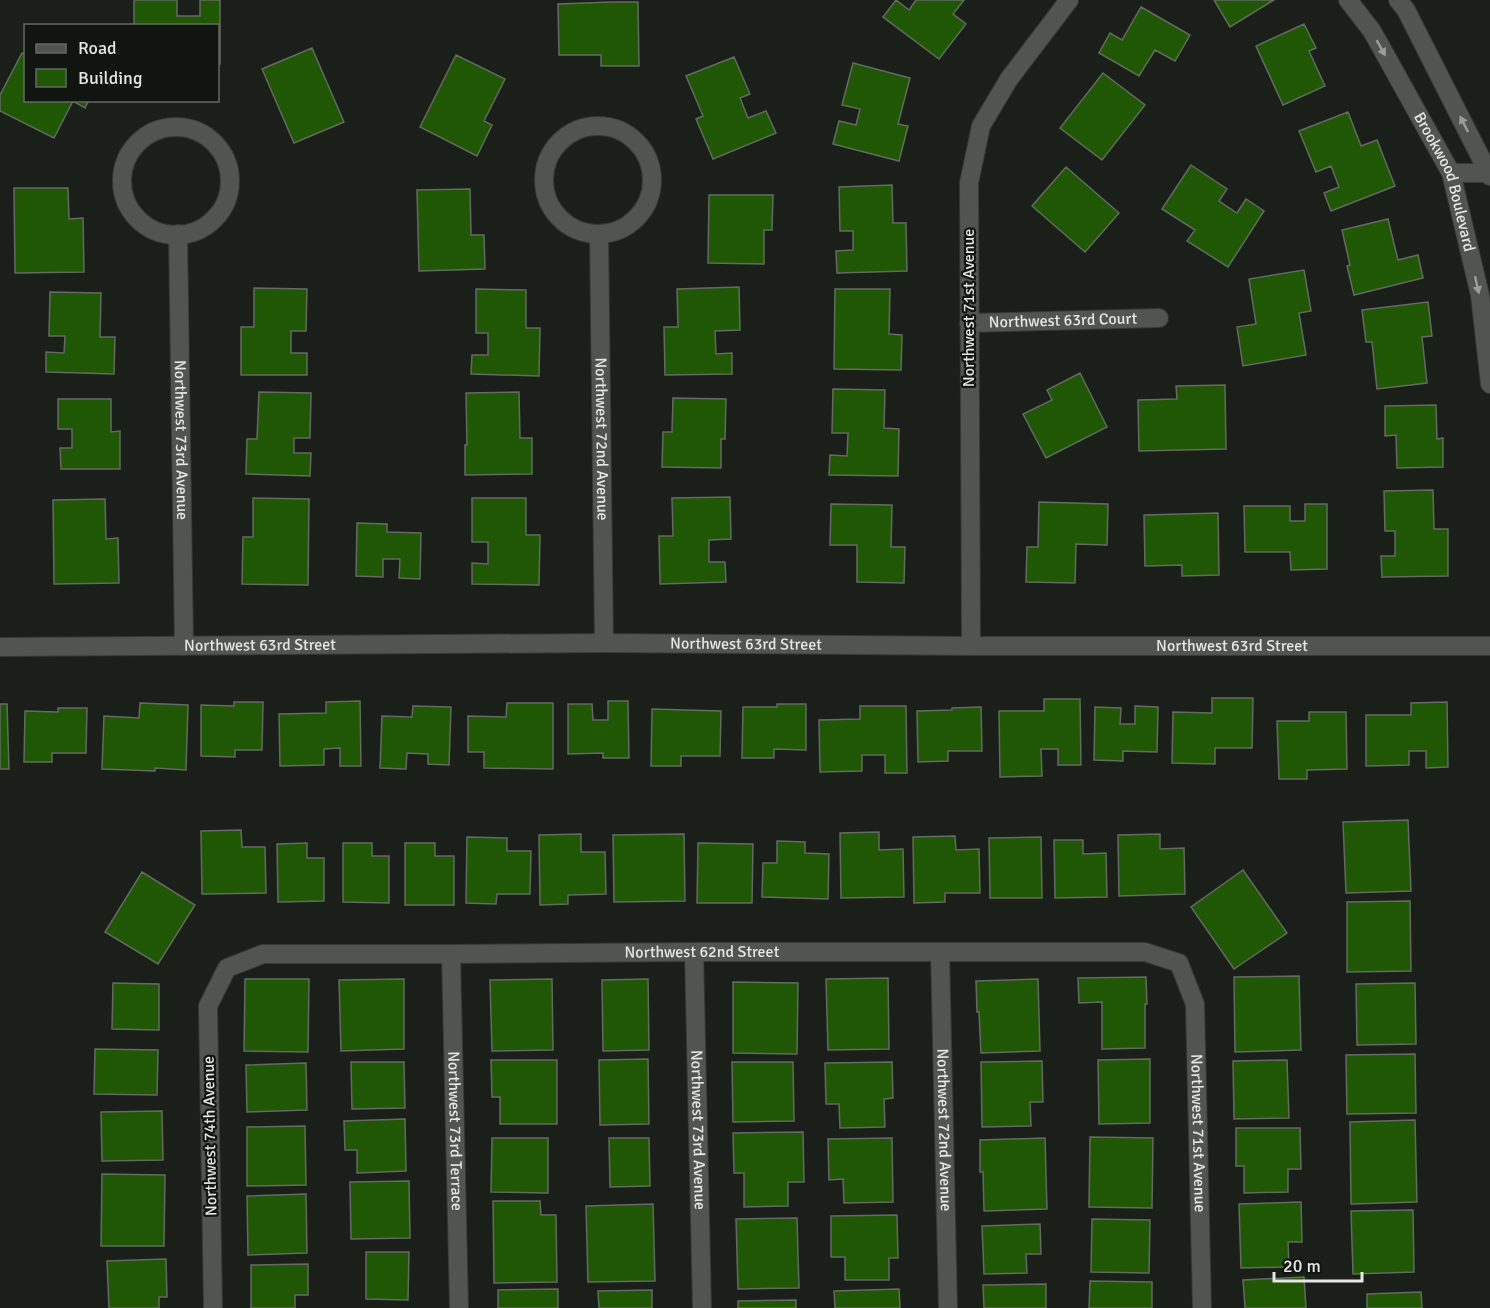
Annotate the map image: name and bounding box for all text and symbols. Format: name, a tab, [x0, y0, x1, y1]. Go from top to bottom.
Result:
legend	[24, 24, 219, 102]
text: Road	[78, 37, 117, 59]
one-way arrow	[1376, 40, 1386, 57]
text: Building	[78, 67, 142, 89]
street label: Brookwood Boulevard	[1409, 109, 1479, 254]
one-way arrow	[1459, 115, 1469, 132]
street label: Northwest 71st Avenue	[959, 229, 979, 387]
one-way arrow	[1473, 275, 1483, 294]
street label: Northwest 63rd Court	[988, 309, 1138, 332]
street label: Northwest 72nd Avenue	[591, 357, 612, 521]
street label: Northwest 73rd Avenue	[170, 360, 192, 520]
street label: Northwest 63rd Street	[670, 634, 822, 655]
street label: Northwest 63rd Street	[184, 635, 336, 656]
street label: Northwest 63rd Street	[1156, 636, 1308, 656]
street label: Northwest 62nd Street	[624, 942, 780, 963]
street label: Northwest 72nd Avenue	[932, 1048, 956, 1212]
street label: Northwest 73rd Avenue	[686, 1050, 710, 1210]
street label: Northwest 73rd Terrace	[443, 1051, 467, 1211]
street label: Northwest 71st Avenue	[1186, 1054, 1210, 1213]
street label: Northwest 74th Avenue	[199, 1056, 221, 1216]
scale bar	[1274, 1245, 1362, 1283]
text: 20 m	[1283, 1255, 1321, 1277]

